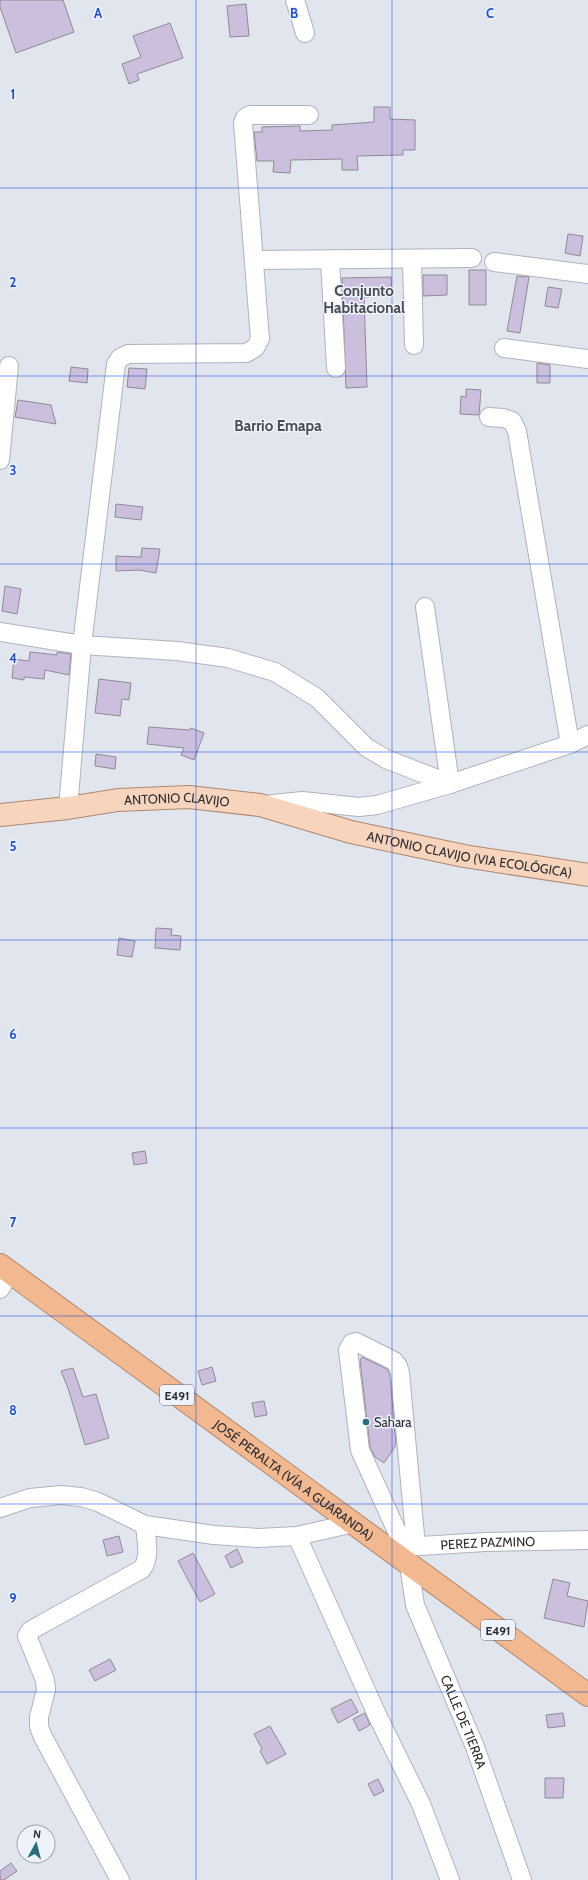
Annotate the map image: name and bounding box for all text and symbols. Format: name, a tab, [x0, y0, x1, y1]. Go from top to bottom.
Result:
text: A	[94, 5, 103, 21]
text: B	[290, 5, 298, 21]
text: C	[486, 5, 494, 21]
text: 1	[11, 86, 15, 102]
text: 2	[10, 274, 17, 290]
district label: Conjunto Habitacional	[323, 282, 405, 317]
district label: Barrio Emapa	[234, 417, 322, 435]
text: 3	[9, 462, 17, 478]
text: 4	[9, 650, 17, 666]
street label: ANTONIO CLAVIJO	[124, 789, 230, 810]
street label: ANTONIO CLAVIJO (VIA ECOLÓGICA)	[365, 828, 573, 880]
text: 5	[10, 838, 17, 854]
text: 6	[9, 1026, 17, 1042]
text: 7	[10, 1214, 17, 1230]
road number: E491	[160, 1385, 194, 1405]
text: 8	[9, 1402, 17, 1418]
place label: Sahara	[374, 1414, 412, 1430]
street label: JOSÉ PERALTA (VÍA A GUARANDA)	[210, 1416, 377, 1544]
marker: Sahara	[361, 1417, 371, 1427]
street label: PEREZ PAZMINO	[440, 1533, 535, 1553]
text: 9	[9, 1590, 17, 1606]
road number: E491	[481, 1620, 515, 1640]
street label: CALLE DE TIERRA	[437, 1672, 490, 1771]
north arrow	[16, 1824, 56, 1864]
text: N	[33, 1827, 42, 1841]

